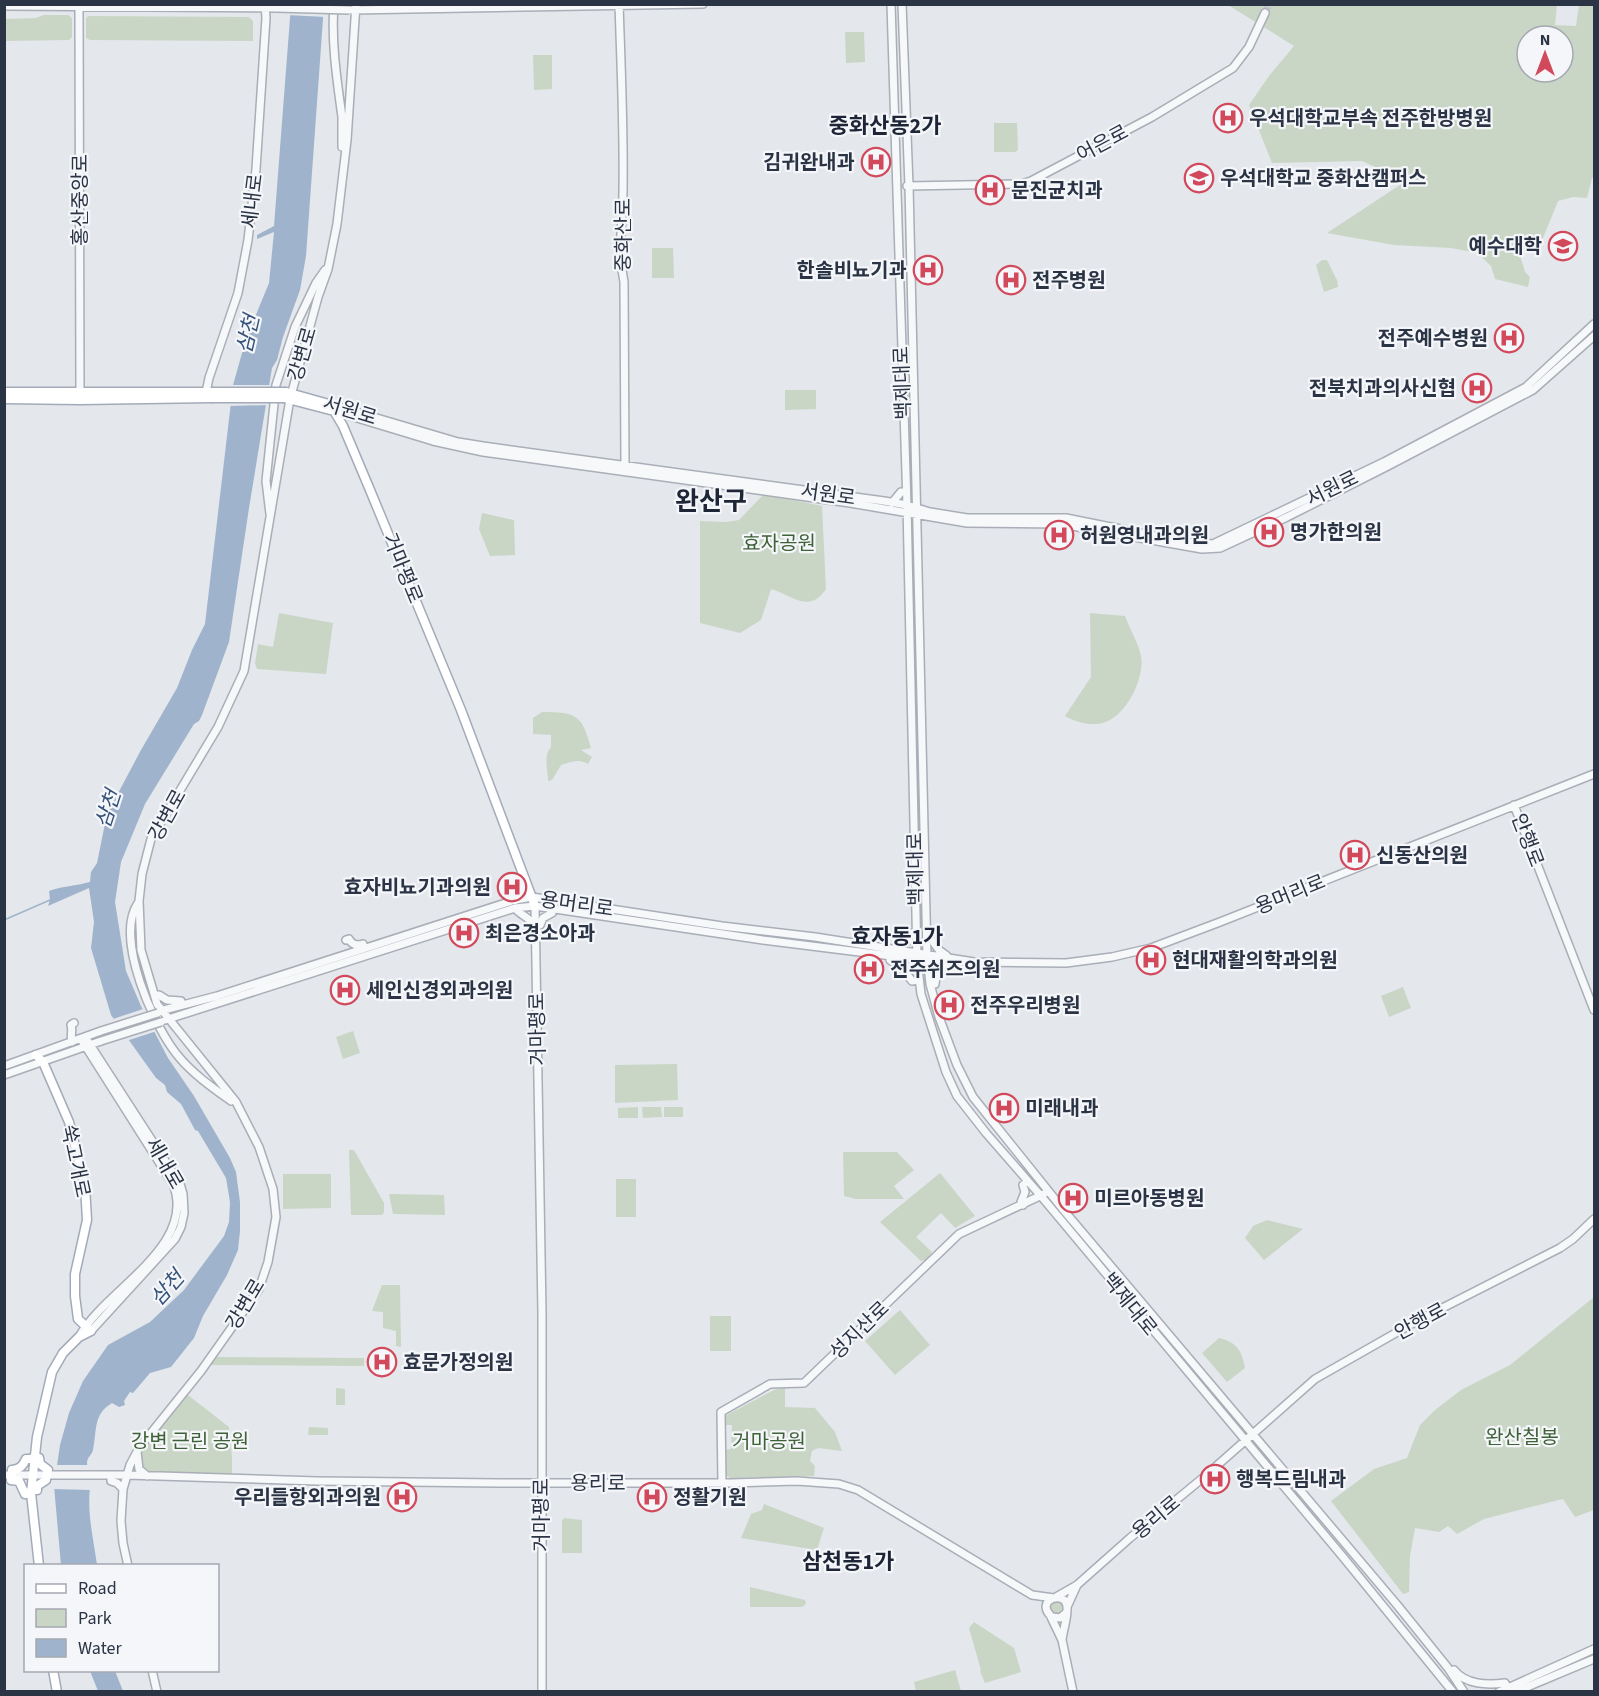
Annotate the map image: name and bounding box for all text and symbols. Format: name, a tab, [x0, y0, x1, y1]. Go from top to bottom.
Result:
north arrow	[1515, 24, 1575, 84]
text: N	[1540, 29, 1550, 51]
hospital icon: 우석대학교부속 전주한방병원	[1212, 102, 1244, 134]
place label: 우석대학교부속 전주한방병원	[1249, 105, 1492, 133]
district label: 중화산동2가	[829, 110, 941, 142]
street label: 어은로	[1072, 119, 1133, 169]
hospital icon: 김귀완내과	[860, 146, 892, 178]
place label: 김귀완내과	[763, 149, 855, 177]
street label: 홍산중앙로	[67, 154, 95, 246]
school or university icon: 우석대학교 중화산캠퍼스	[1183, 162, 1215, 194]
place label: 우석대학교 중화산캠퍼스	[1220, 165, 1426, 193]
street label: 세내로	[236, 172, 270, 230]
hospital icon: 문진균치과	[974, 174, 1006, 206]
place label: 문진균치과	[1011, 177, 1103, 205]
street label: 중화산로	[610, 198, 638, 272]
school or university icon: 예수대학	[1547, 230, 1579, 262]
place label: 예수대학	[1468, 233, 1543, 261]
hospital icon: 한솔비뇨기과	[912, 254, 944, 286]
place label: 한솔비뇨기과	[797, 257, 907, 285]
hospital icon: 전주병원	[995, 264, 1027, 296]
place label: 전주병원	[1032, 267, 1106, 295]
water label: 삼천	[229, 309, 268, 356]
hospital icon: 전주예수병원	[1493, 322, 1525, 354]
street label: 강변로	[282, 324, 324, 385]
place label: 전주예수병원	[1378, 325, 1488, 353]
street label: 백제대로	[888, 346, 918, 420]
hospital icon: 전북치과의사신협	[1461, 372, 1493, 404]
place label: 전북치과의사신협	[1309, 375, 1456, 403]
street label: 서원로	[319, 389, 380, 432]
street label: 서원로	[1301, 464, 1363, 514]
street label: 서원로	[799, 477, 857, 513]
district label: 완산구	[675, 483, 747, 520]
hospital icon: 명가한의원	[1253, 516, 1285, 548]
hospital icon: 허원영내과의원	[1043, 519, 1075, 551]
place label: 명가한의원	[1290, 519, 1382, 547]
place label: 허원영내과의원	[1080, 522, 1209, 550]
street label: 거마평로	[375, 529, 429, 608]
park label: 효자공원	[742, 530, 816, 558]
water label: 삼천	[88, 783, 129, 832]
street label: 강변로	[142, 785, 194, 846]
street label: 안행로	[1504, 810, 1550, 871]
street label: 백제대로	[901, 832, 931, 906]
hospital icon: 신동산의원	[1339, 839, 1371, 871]
place label: 신동산의원	[1376, 842, 1468, 870]
street label: 용머리로	[1251, 868, 1330, 922]
hospital icon: 효자비뇨기과의원	[496, 871, 528, 903]
place label: 효자비뇨기과의원	[344, 874, 491, 902]
street label: 용머리로	[538, 886, 615, 924]
hospital icon: 최은경소아과	[448, 917, 480, 949]
place label: 최은경소아과	[485, 920, 595, 948]
district label: 효자동1가	[851, 921, 943, 953]
hospital icon: 현대재활의학과의원	[1135, 944, 1167, 976]
place label: 현대재활의학과의원	[1172, 947, 1338, 975]
hospital icon: 전주쉬즈의원	[853, 953, 885, 985]
place label: 전주쉬즈의원	[890, 956, 1000, 984]
hospital icon: 세인신경외과의원	[329, 974, 361, 1006]
place label: 세인신경외과의원	[366, 977, 513, 1005]
hospital icon: 전주우리병원	[933, 989, 965, 1021]
street label: 거마평로	[523, 992, 553, 1066]
place label: 전주우리병원	[970, 992, 1080, 1020]
hospital icon: 미래내과	[988, 1092, 1020, 1124]
place label: 미래내과	[1025, 1095, 1099, 1123]
street label: 쑥고개로	[54, 1122, 96, 1200]
street label: 세내로	[138, 1133, 190, 1194]
hospital icon: 미르아동병원	[1057, 1182, 1089, 1214]
place label: 미르아동병원	[1094, 1185, 1204, 1213]
water label: 삼천	[143, 1262, 193, 1312]
street label: 백제대로	[1095, 1267, 1163, 1342]
street label: 강변로	[220, 1274, 272, 1335]
street label: 성지산로	[823, 1295, 896, 1366]
street label: 안행로	[1390, 1297, 1451, 1347]
hospital icon: 효문가정의원	[366, 1346, 398, 1378]
place label: 효문가정의원	[403, 1349, 513, 1377]
park label: 완산칠봉	[1485, 1424, 1559, 1452]
park label: 강변 근린 공원	[131, 1428, 249, 1456]
park label: 거마공원	[732, 1428, 806, 1456]
hospital icon: 행복드림내과	[1199, 1463, 1231, 1495]
place label: 행복드림내과	[1236, 1466, 1346, 1494]
street label: 용리로	[570, 1470, 626, 1498]
street label: 거마평로	[528, 1478, 556, 1552]
hospital icon: 우리들항외과의원	[386, 1481, 418, 1513]
hospital icon: 정활기원	[636, 1481, 668, 1513]
place label: 우리들항외과의원	[234, 1484, 381, 1512]
place label: 정활기원	[673, 1484, 747, 1512]
street label: 용리로	[1126, 1489, 1187, 1546]
district label: 삼천동1가	[802, 1546, 894, 1578]
legend	[24, 1564, 219, 1672]
text: Road	[78, 1576, 117, 1601]
text: Park	[78, 1606, 112, 1631]
text: Water	[78, 1636, 122, 1661]

